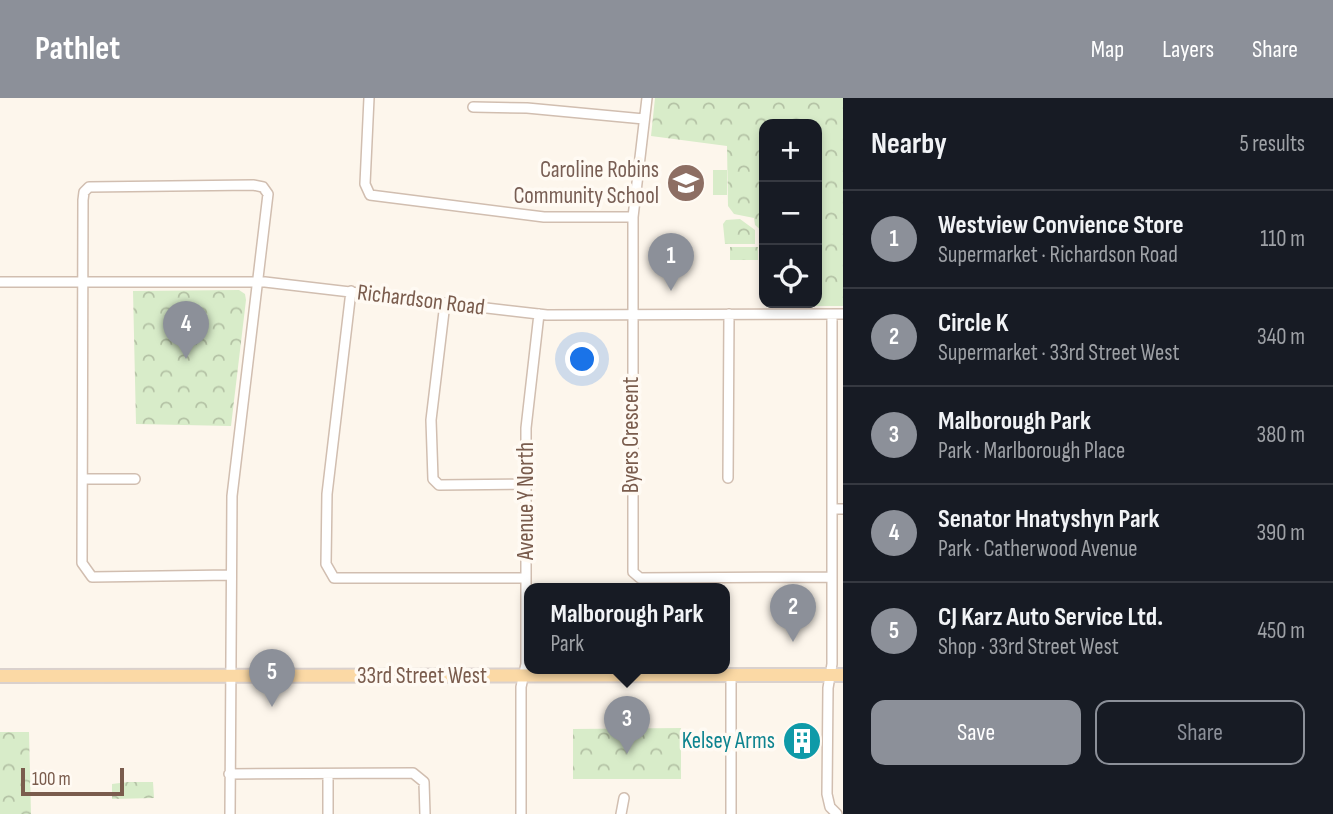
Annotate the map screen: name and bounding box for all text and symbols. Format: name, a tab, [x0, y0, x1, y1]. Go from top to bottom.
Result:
text: Pathlet	[35, 29, 120, 69]
text: Map	[1091, 35, 1124, 64]
text: Layers	[1162, 35, 1214, 64]
text: Share	[1252, 35, 1298, 64]
map controls	[759, 119, 822, 308]
button: +	[759, 119, 822, 182]
text: Nearby	[871, 126, 947, 162]
text: 5 results	[1239, 130, 1305, 158]
place label: Caroline Robins Community School	[513, 156, 659, 210]
school or university icon: Caroline Robins Community School	[665, 162, 707, 204]
button: −	[759, 182, 822, 245]
text: Westview Convience Store	[938, 210, 1184, 241]
text: 1	[889, 225, 899, 253]
text: 110 m	[1260, 225, 1305, 253]
pin: 1	[648, 233, 694, 291]
text: Supermarket · Richardson Road	[938, 241, 1178, 269]
button: locate	[759, 245, 822, 308]
street label: Richardson Road	[356, 278, 486, 322]
pin: 4	[163, 301, 209, 359]
text: Circle K	[938, 308, 1009, 339]
text: 2	[889, 323, 899, 351]
text: 340 m	[1257, 323, 1305, 351]
text: Supermarket · 33rd Street West	[938, 339, 1180, 367]
your location	[565, 342, 599, 376]
street label: Byers Crescent	[617, 377, 645, 493]
text: Malborough Park	[938, 406, 1091, 437]
text: 3	[889, 421, 899, 449]
text: 380 m	[1257, 421, 1305, 449]
text: Park · Marlborough Place	[938, 437, 1125, 465]
street label: Avenue Y North	[512, 442, 540, 561]
text: Senator Hnatyshyn Park	[938, 504, 1160, 535]
text: 4	[889, 519, 899, 547]
text: 390 m	[1256, 519, 1305, 547]
text: Park · Catherwood Avenue	[938, 535, 1138, 563]
popup	[524, 583, 730, 674]
pin: 2	[770, 584, 816, 642]
text: Malborough Park	[550, 599, 704, 630]
text: CJ Karz Auto Service Ltd.	[938, 602, 1163, 633]
text: 5	[889, 617, 899, 645]
text: 450 m	[1257, 617, 1305, 645]
text: Park	[550, 630, 584, 658]
text: Shop · 33rd Street West	[938, 633, 1119, 661]
pin: 5	[249, 649, 295, 707]
street label: 33rd Street West	[357, 662, 487, 690]
pin: 3	[604, 696, 650, 754]
button: Save	[871, 700, 1081, 765]
button: Share	[1095, 700, 1305, 765]
building icon: Kelsey Arms	[781, 720, 823, 762]
place label: Kelsey Arms	[682, 727, 775, 755]
scale bar	[21, 765, 124, 797]
text: 100 m	[32, 768, 71, 791]

